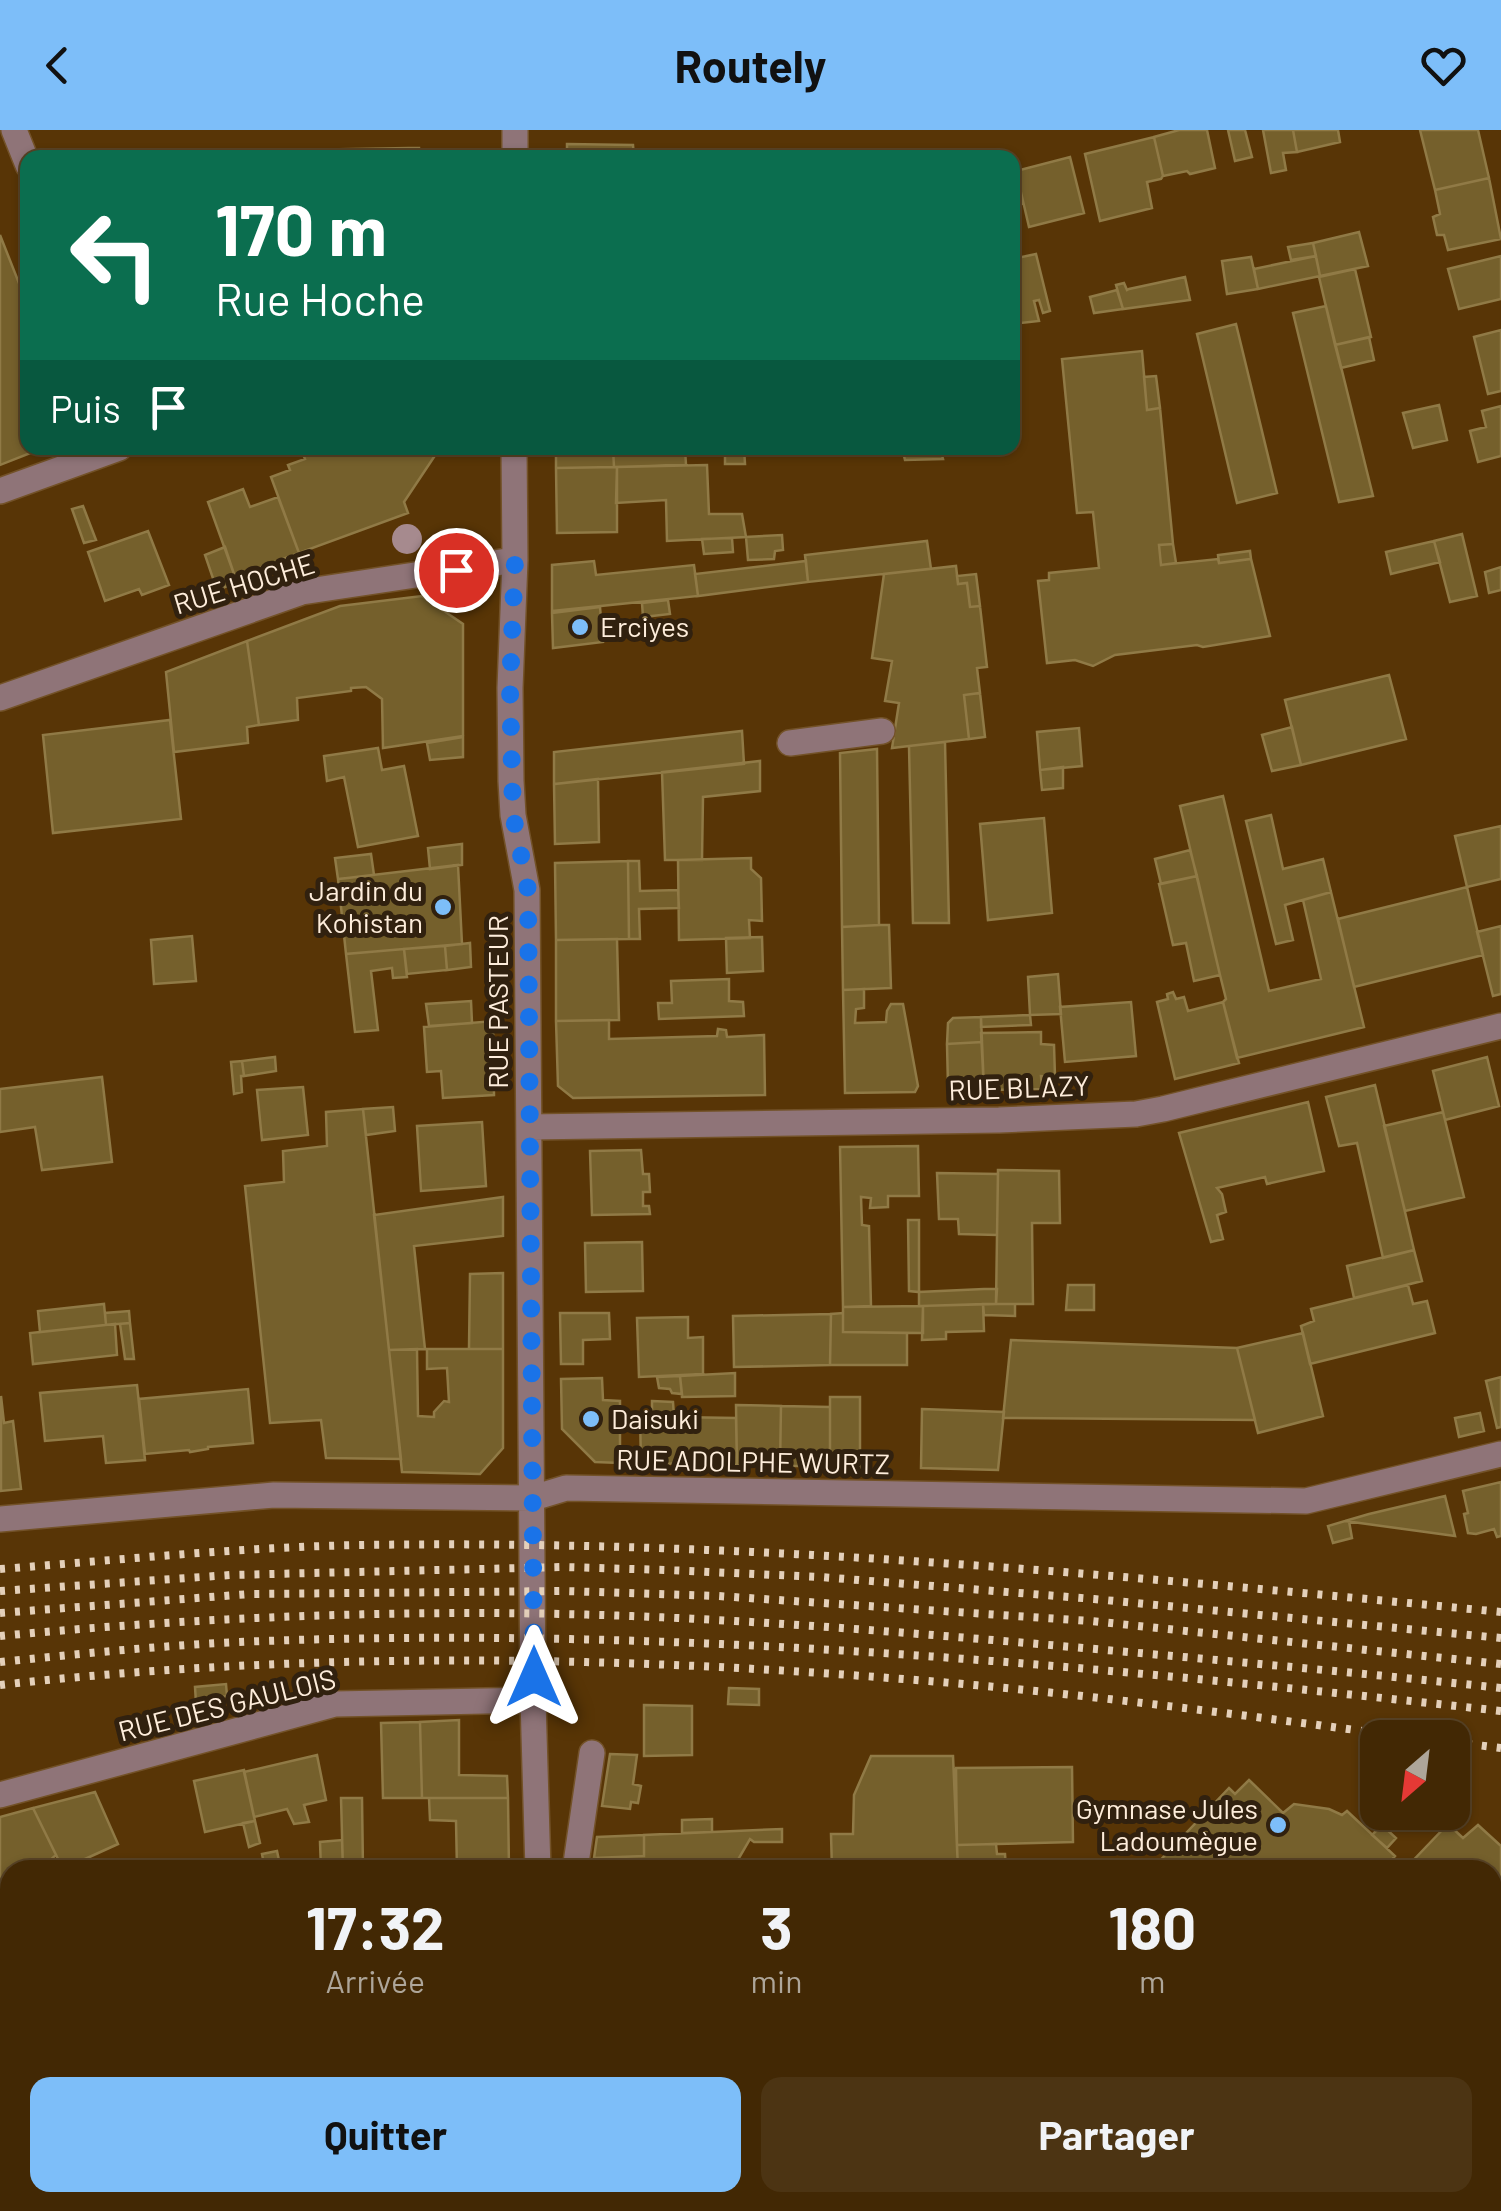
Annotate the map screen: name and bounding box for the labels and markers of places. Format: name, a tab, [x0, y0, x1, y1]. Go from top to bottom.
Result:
pin	[414, 528, 499, 613]
place label: Erciyes	[600, 609, 689, 643]
marker: Erciyes	[569, 616, 591, 638]
place label: Jardin du Kohistan	[309, 873, 423, 939]
marker: Jardin du Kohistan	[432, 896, 454, 918]
place label: Daisuki	[611, 1401, 699, 1435]
marker: Daisuki	[580, 1408, 602, 1430]
place label: Gymnase Jules Ladoumègue	[1076, 1791, 1258, 1857]
marker: Gymnase Jules Ladoumègue	[1267, 1814, 1289, 1836]

